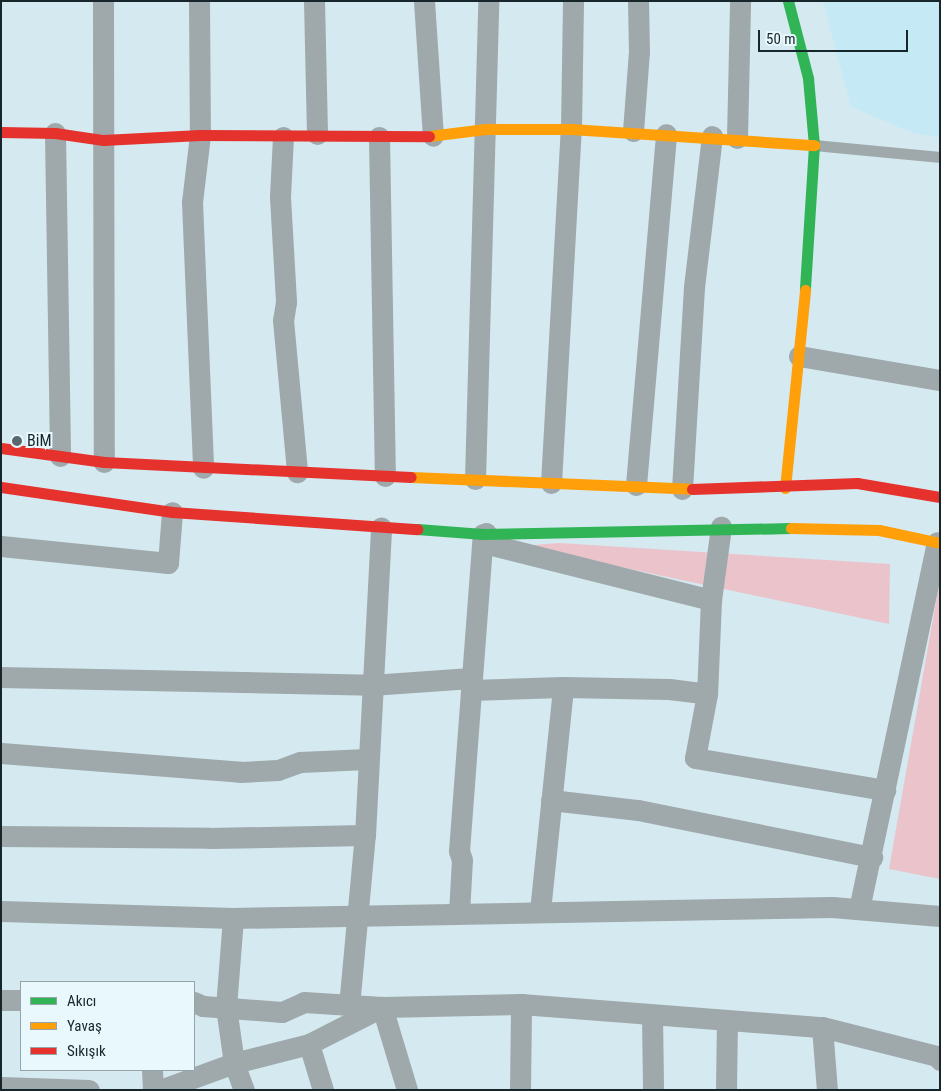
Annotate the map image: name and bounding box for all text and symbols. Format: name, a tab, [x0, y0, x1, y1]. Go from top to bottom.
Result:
scale bar	[761, 20, 911, 52]
text: 50 m	[766, 30, 796, 48]
place label: BiM	[27, 431, 51, 451]
marker: BiM	[11, 435, 23, 447]
legend	[20, 981, 195, 1071]
text: Akıcı	[67, 992, 96, 1010]
text: Yavaş	[67, 1017, 102, 1035]
text: Sıkışık	[67, 1042, 106, 1060]

